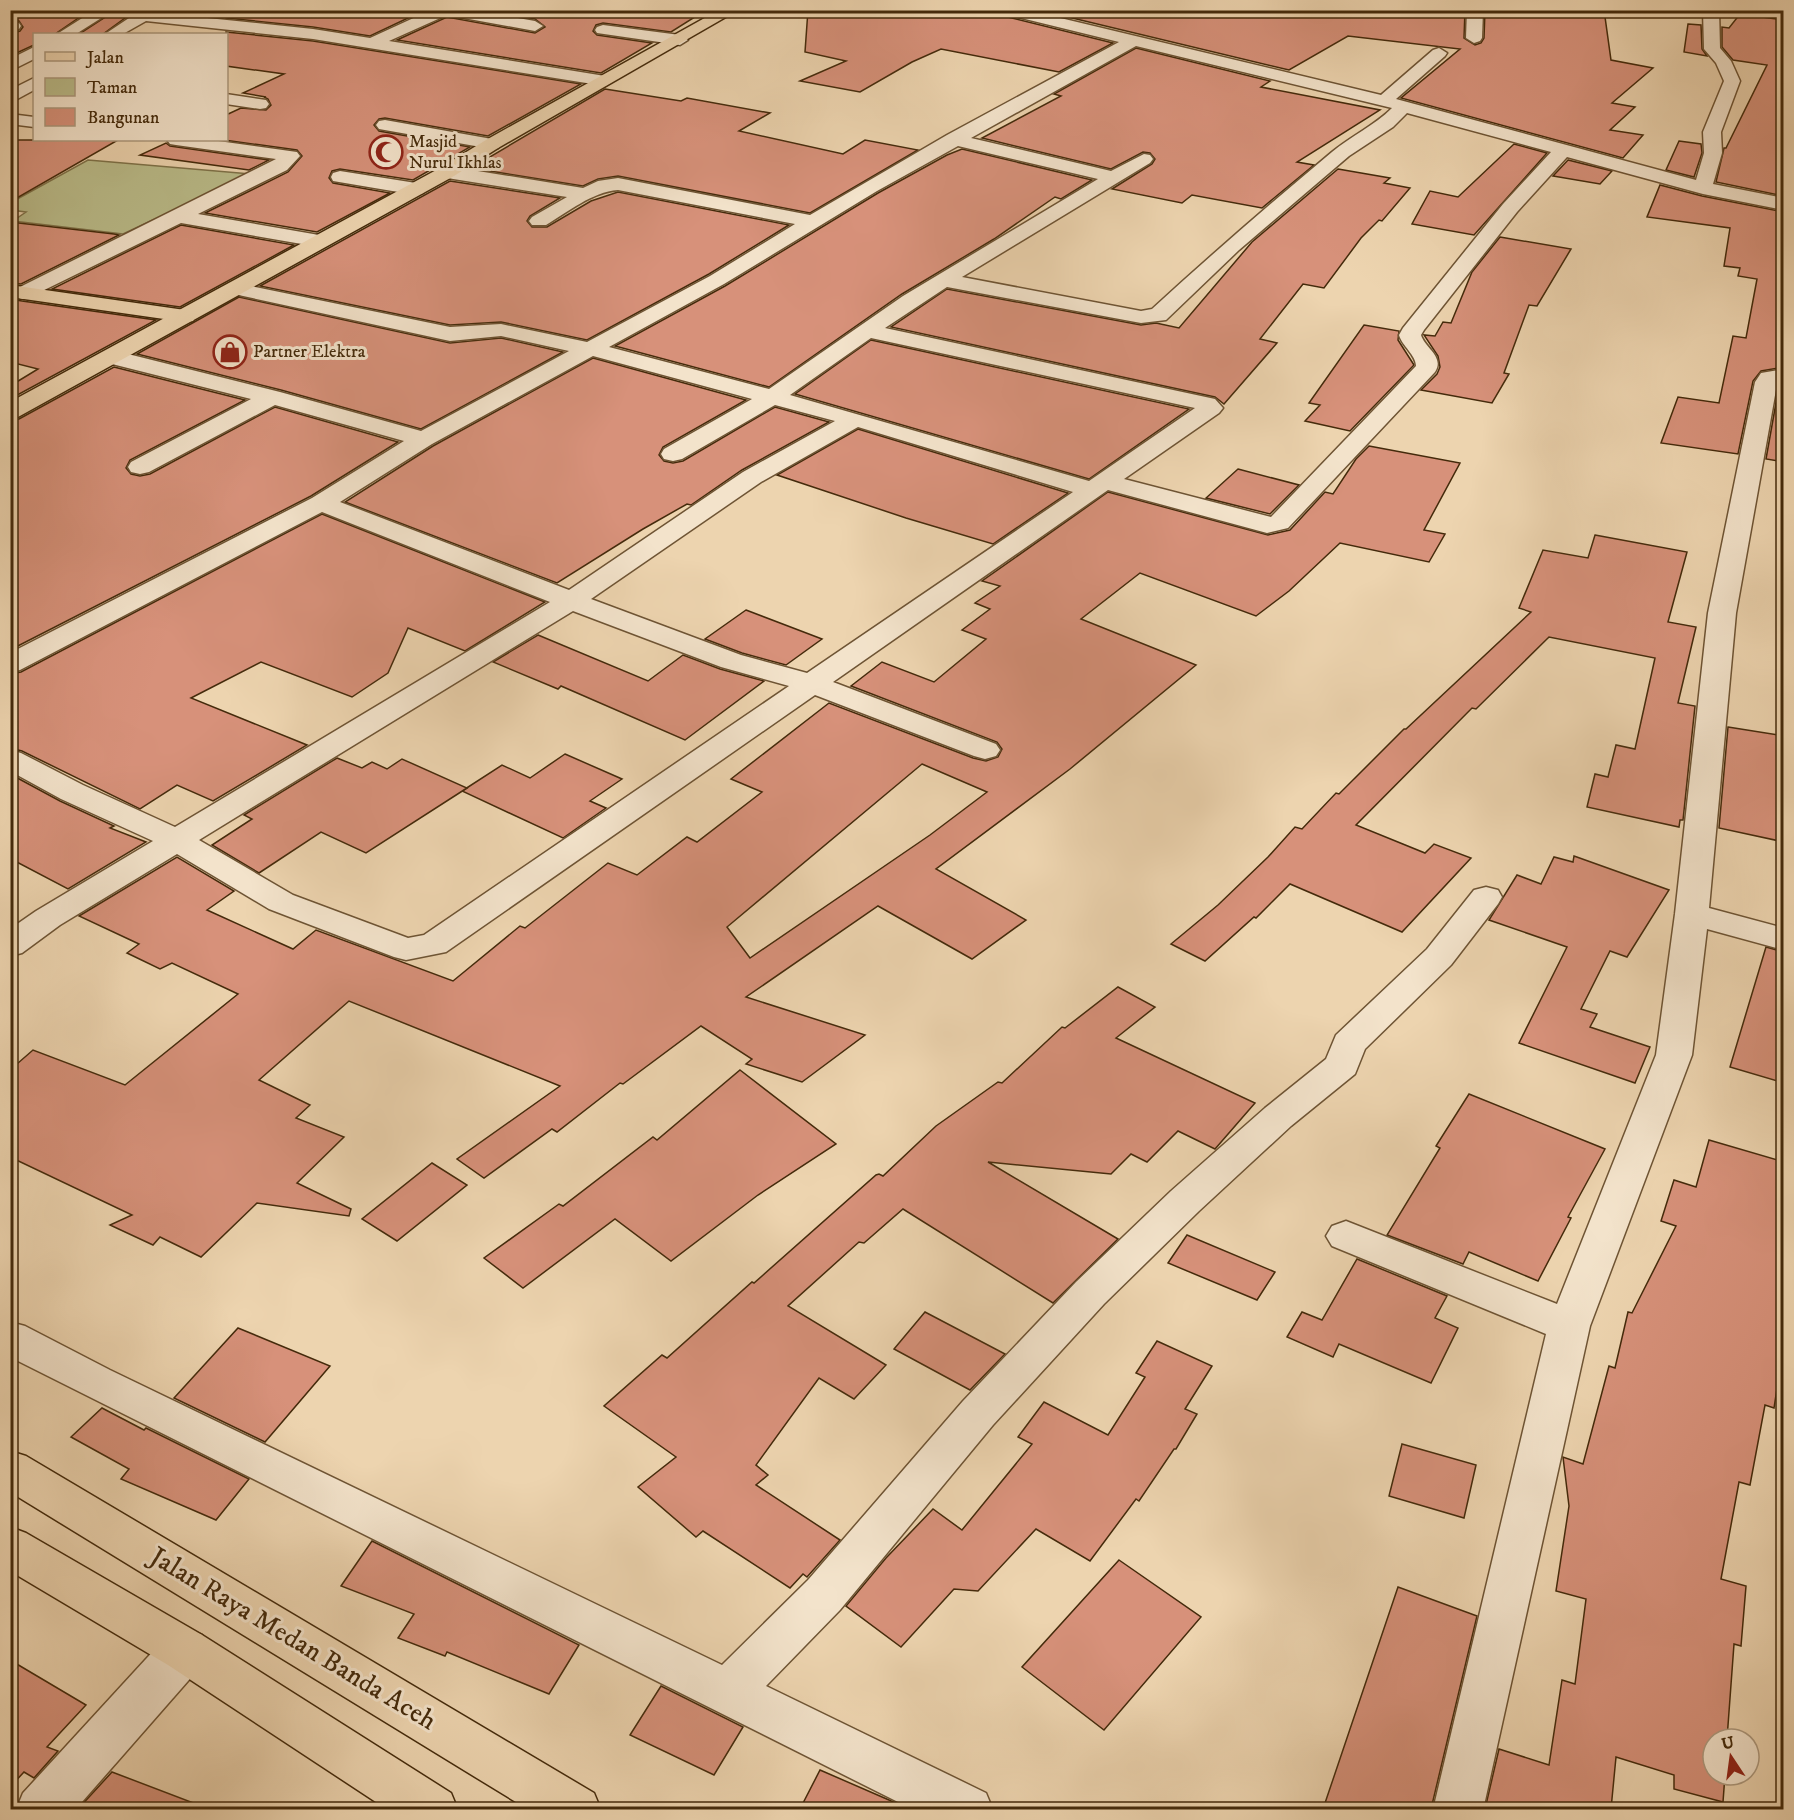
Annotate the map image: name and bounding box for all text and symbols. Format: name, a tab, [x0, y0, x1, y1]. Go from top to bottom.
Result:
legend	[33, 33, 228, 141]
text: Jalan	[85, 47, 125, 69]
text: Taman	[87, 77, 138, 99]
text: Bangunan	[87, 107, 160, 129]
place label: Masjid Nurul Ikhlas	[409, 131, 502, 174]
mosque icon: Masjid Nurul Ikhlas	[368, 134, 404, 170]
shop icon: Partner Elektra	[212, 334, 248, 370]
place label: Partner Elektra	[253, 341, 366, 363]
street label: Jalan Raya Medan Banda Aceh	[141, 1538, 442, 1738]
north arrow	[1701, 1727, 1761, 1787]
text: U	[1720, 1732, 1737, 1754]

